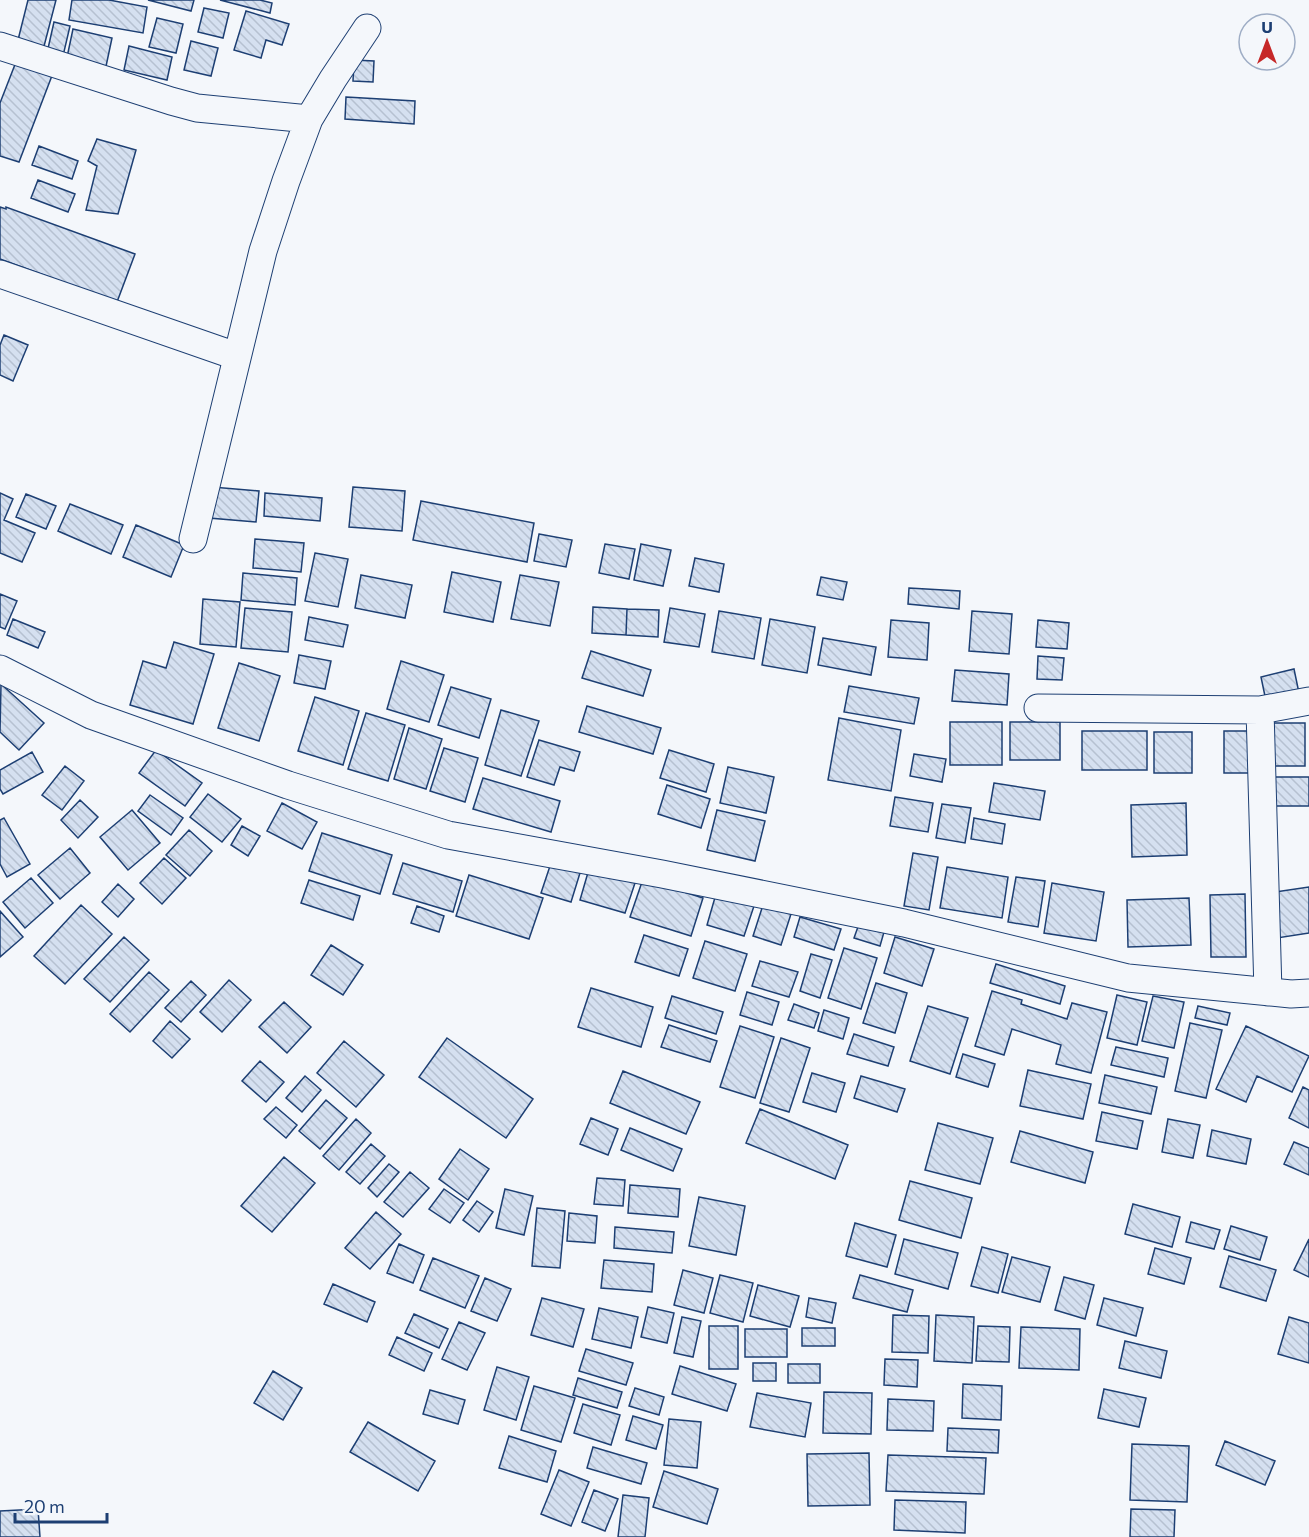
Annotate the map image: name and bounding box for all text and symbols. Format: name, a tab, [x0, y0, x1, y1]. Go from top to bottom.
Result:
north arrow	[1237, 12, 1297, 72]
text: U	[1261, 17, 1273, 36]
scale bar	[15, 1486, 106, 1524]
text: 20 m	[24, 1495, 65, 1517]

